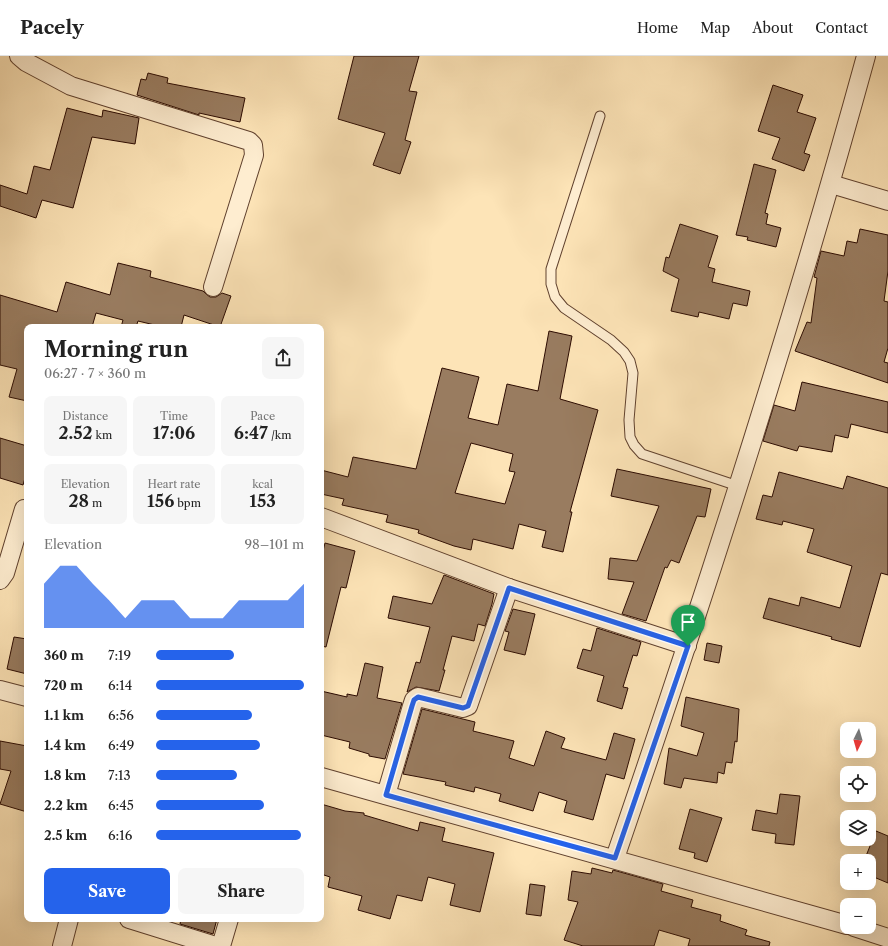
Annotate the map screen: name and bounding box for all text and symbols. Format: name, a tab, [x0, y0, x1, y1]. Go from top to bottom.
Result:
text: Pacely	[20, 16, 84, 39]
text: Home	[637, 19, 678, 37]
text: Map	[700, 19, 730, 37]
text: About	[752, 19, 793, 37]
text: Contact	[815, 19, 868, 37]
text: Morning run	[44, 336, 188, 363]
button: share	[262, 337, 304, 379]
text: 06:27 · 7 × 360 m	[44, 365, 146, 381]
text: Distance	[63, 409, 108, 423]
text: Time	[160, 409, 188, 423]
text: Pace	[250, 409, 275, 423]
text: 2.52	[58, 423, 93, 443]
text: 17:06	[153, 423, 195, 443]
text: 6:47	[234, 423, 268, 443]
text: km	[93, 428, 112, 442]
text: /km	[268, 428, 291, 442]
text: Elevation	[61, 477, 110, 491]
text: Heart rate	[147, 477, 201, 491]
text: kcal	[252, 477, 273, 491]
text: 28	[68, 491, 89, 511]
text: 156	[147, 491, 174, 511]
text: 153	[249, 491, 276, 511]
text: m	[89, 496, 102, 510]
text: bpm	[174, 496, 201, 510]
text: Elevation	[44, 536, 102, 552]
text: 98–101 m	[244, 536, 304, 552]
pin	[671, 605, 705, 646]
icon: arrive	[677, 611, 699, 633]
text: 360 m	[44, 647, 84, 663]
text: 7:19	[108, 647, 131, 663]
text: 720 m	[44, 677, 83, 693]
text: 6:14	[108, 677, 132, 693]
text: 1.1 km	[44, 707, 84, 723]
text: 6:56	[108, 707, 134, 723]
north arrow	[840, 722, 876, 758]
map controls	[840, 722, 876, 934]
text: 1.4 km	[44, 737, 86, 753]
text: 6:49	[108, 737, 134, 753]
button: locate	[840, 766, 876, 802]
text: 1.8 km	[44, 767, 86, 783]
text: 7:13	[108, 767, 131, 783]
text: 2.2 km	[44, 797, 88, 813]
text: 6:45	[108, 797, 134, 813]
button: layers	[840, 810, 876, 846]
text: 2.5 km	[44, 827, 87, 843]
text: 6:16	[108, 827, 132, 843]
button: +	[840, 854, 876, 890]
button: Save	[44, 868, 170, 914]
button: Share	[178, 868, 304, 914]
button: −	[840, 898, 876, 934]

